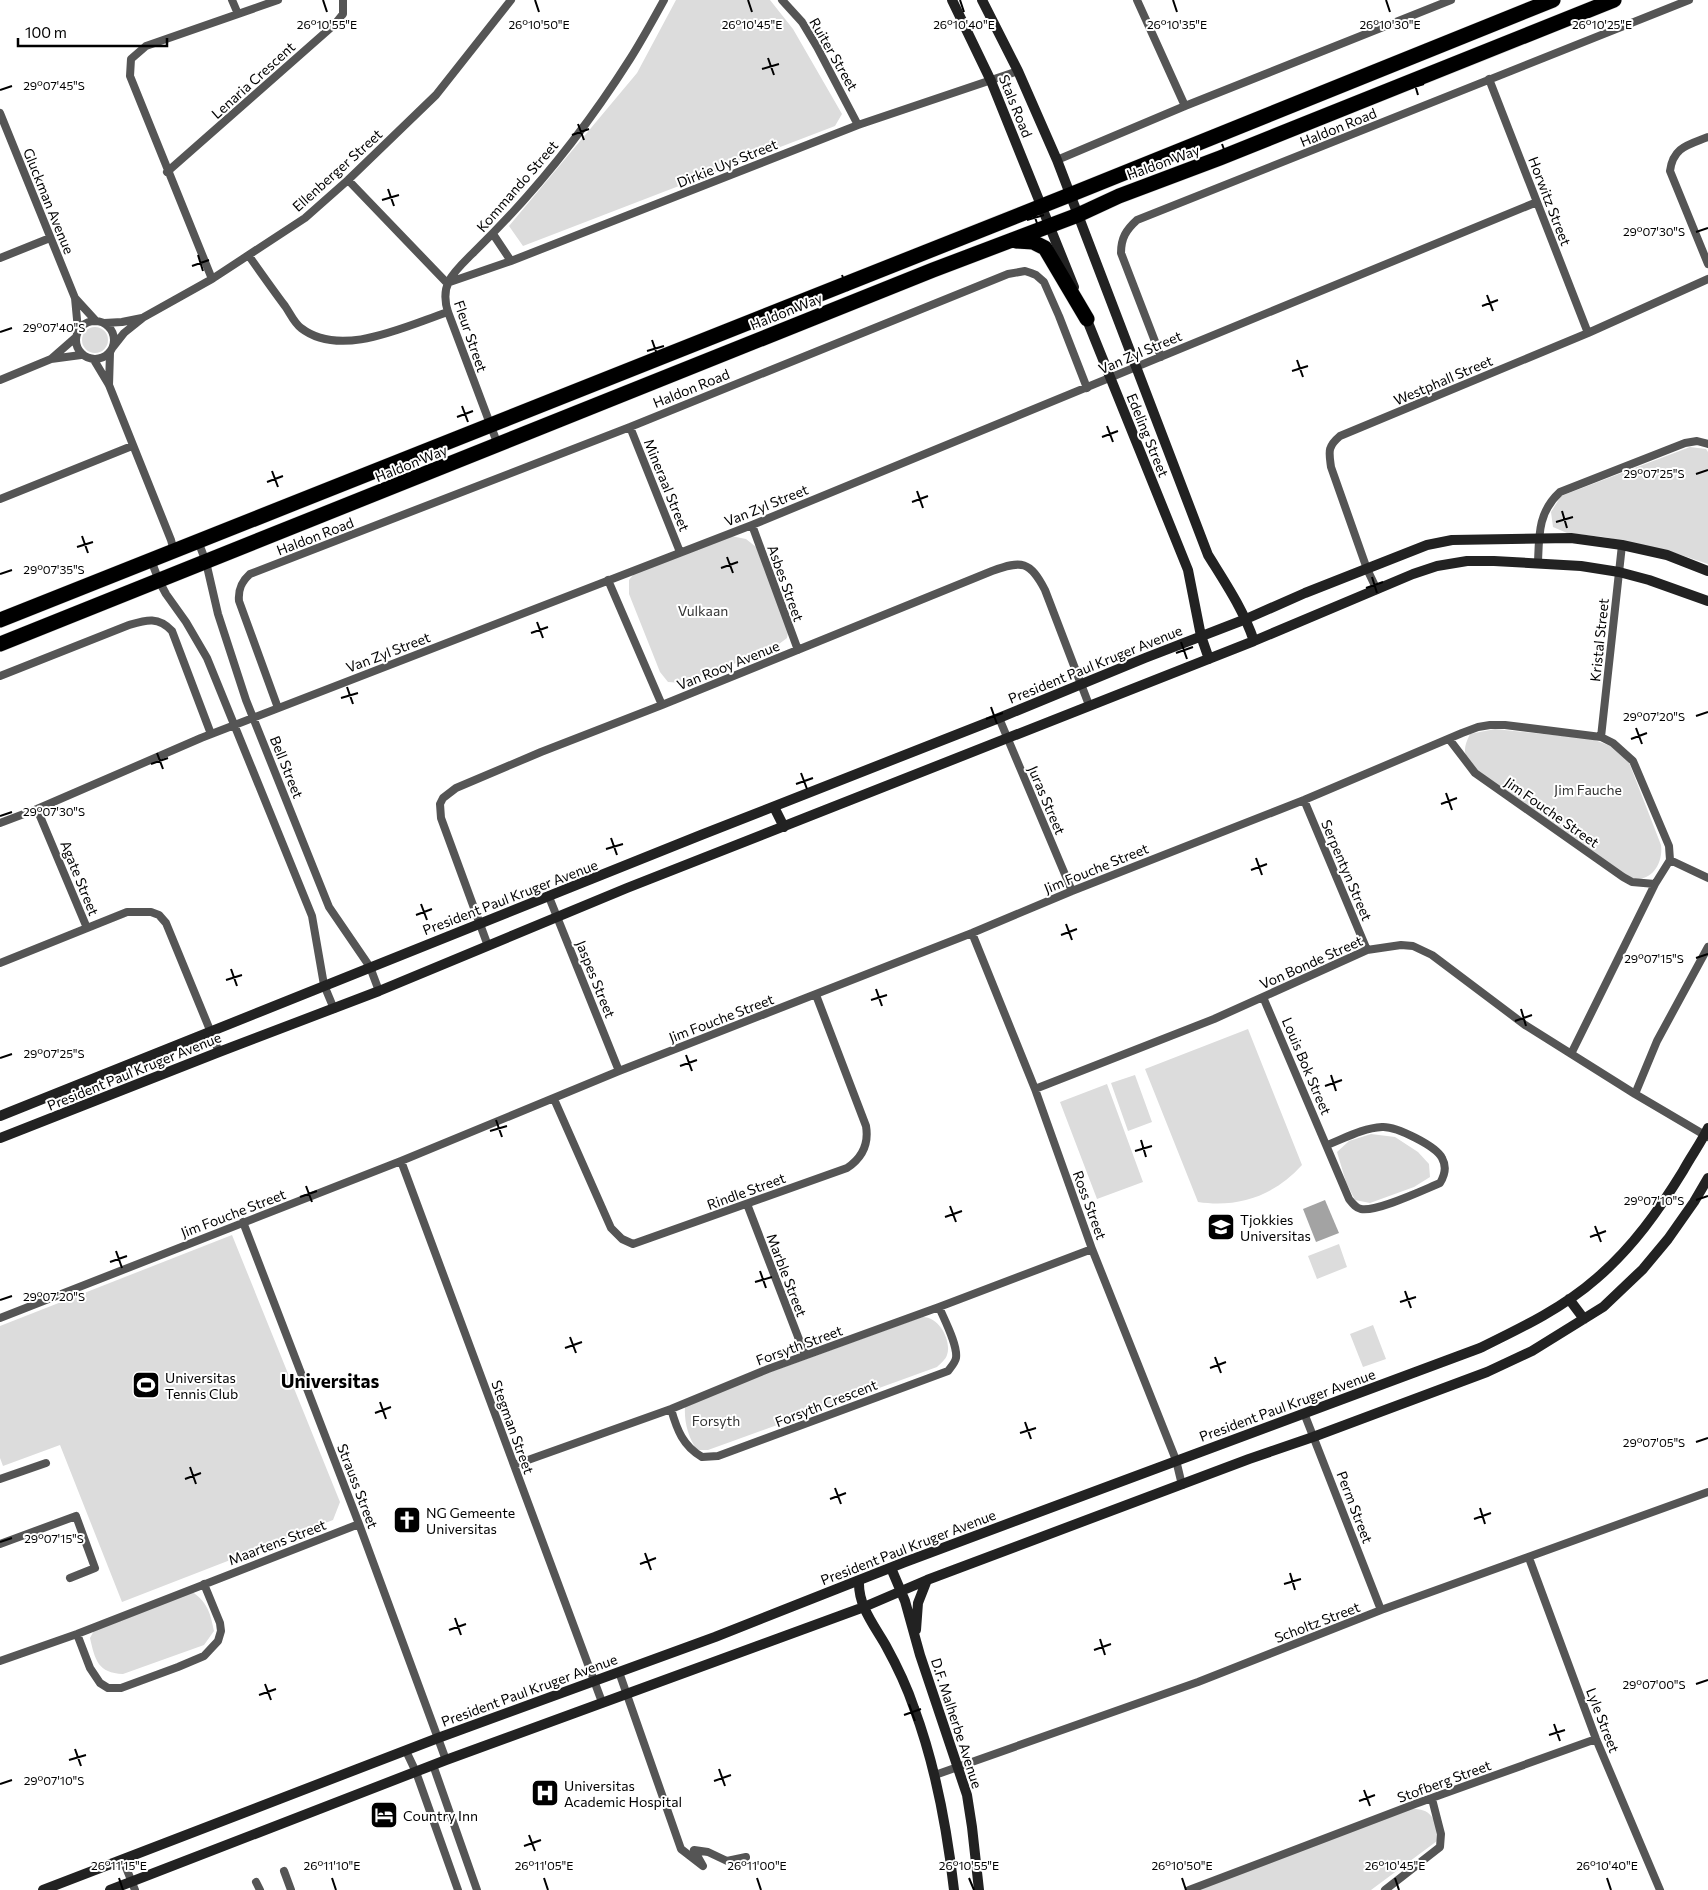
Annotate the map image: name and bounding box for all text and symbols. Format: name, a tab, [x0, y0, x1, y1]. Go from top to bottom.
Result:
street label: Ruiter Street	[806, 14, 862, 94]
scale bar	[18, 15, 166, 47]
text: 26°10'55"E	[297, 17, 357, 31]
text: 26°10'50"E	[508, 17, 570, 31]
text: 26°10'45"E	[722, 17, 782, 31]
text: 26°10'40"E	[933, 17, 995, 31]
text: 26°10'35"E	[1147, 17, 1207, 31]
text: 26°10'30"E	[1359, 17, 1421, 31]
text: 26°10'25"E	[1572, 17, 1632, 31]
text: 100 m	[25, 23, 67, 41]
street label: Lenaria Crescent	[208, 38, 299, 122]
street label: Stals Road	[996, 72, 1036, 140]
text: 29°07'45"S	[23, 78, 85, 92]
street label: Haldon Road	[1297, 104, 1379, 150]
street label: Ellenberger Street	[289, 125, 386, 215]
street label: Dirkie Uys Street	[674, 135, 780, 191]
street label: Kommando Street	[473, 137, 562, 235]
street label: Haldon Way	[1124, 141, 1202, 183]
street label: Gluckman Avenue	[20, 145, 78, 257]
street label: Horwitz Street	[1525, 154, 1575, 248]
text: 29°07'30"S	[1623, 224, 1685, 238]
street label: Haldon Way	[747, 289, 825, 333]
street label: Fleur Street	[451, 298, 491, 374]
text: 29°07'40"S	[23, 320, 85, 334]
street label: Van Zyl Street	[1096, 327, 1184, 377]
street label: Westphall Street	[1391, 351, 1495, 408]
street label: Haldon Road	[650, 365, 732, 411]
street label: Edeling Street	[1123, 391, 1173, 480]
street label: Mineraal Street	[641, 436, 693, 534]
street label: Haldon Way	[372, 441, 450, 485]
text: 29°07'25"S	[1623, 466, 1685, 480]
street label: Van Zyl Street	[722, 480, 811, 530]
street label: Haldon Road	[274, 514, 356, 558]
street label: Asbes Street	[764, 542, 808, 624]
text: 29°07'35"S	[23, 562, 85, 576]
street label: Kristal Street	[1586, 597, 1612, 683]
park label: Vulkaan	[678, 602, 728, 619]
street label: President Paul Kruger Avenue	[1006, 621, 1184, 707]
street label: Van Zyl Street	[344, 628, 433, 676]
street label: Van Rooy Avenue	[674, 637, 782, 693]
text: 29°07'20"S	[1623, 709, 1685, 723]
street label: Bell Street	[267, 733, 307, 801]
street label: Juras Street	[1025, 763, 1069, 837]
street label: Jim Fouche Street	[1502, 773, 1603, 851]
park label: Jim Fauche	[1554, 781, 1622, 798]
text: 29°07'30"S	[23, 804, 85, 818]
street label: Serpentyn Street	[1318, 817, 1376, 923]
street label: Agate Street	[57, 838, 103, 918]
street label: Jim Fouche Street	[1041, 839, 1151, 897]
street label: President Paul Kruger Avenue	[420, 856, 600, 938]
street label: Von Bonde Street	[1257, 932, 1365, 992]
street label: Jaspes Street	[573, 938, 619, 1020]
text: 29°07'15"S	[1624, 951, 1684, 965]
street label: Jim Fouche Street	[666, 990, 776, 1046]
street label: Louis Bok Street	[1279, 1015, 1335, 1117]
street label: President Paul Kruger Avenue	[45, 1028, 223, 1114]
text: 29°07'25"S	[23, 1046, 85, 1060]
street label: Ross Street	[1070, 1168, 1110, 1242]
street label: Rindle Street	[704, 1169, 788, 1213]
street label: Jim Fouche Street	[178, 1185, 288, 1241]
text: 29°07'10"S	[1624, 1193, 1684, 1207]
place label: Tjokkies Universitas	[1240, 1211, 1311, 1244]
school or university icon: Tjokkies Universitas	[1206, 1212, 1236, 1242]
street label: Marble Street	[763, 1231, 811, 1319]
text: 29°07'20"S	[23, 1289, 85, 1303]
street label: Forsyth Street	[753, 1321, 845, 1369]
street label: President Paul Kruger Avenue	[1197, 1365, 1377, 1445]
place label: Universitas Tennis Club	[165, 1369, 238, 1402]
district label: Universitas	[281, 1369, 379, 1392]
sports icon: Universitas Tennis Club	[131, 1370, 161, 1400]
street label: Forsyth Crescent	[772, 1376, 880, 1430]
street label: Stegman Street	[488, 1378, 538, 1476]
park label: Forsyth	[692, 1412, 740, 1429]
text: 29°07'05"S	[1623, 1435, 1685, 1449]
street label: Strauss Street	[334, 1441, 382, 1531]
street label: Perm Street	[1333, 1468, 1377, 1546]
place label: NG Gemeente Universitas	[426, 1504, 515, 1537]
church icon: NG Gemeente Universitas	[392, 1505, 422, 1535]
street label: President Paul Kruger Avenue	[818, 1506, 998, 1588]
street label: Maartens Street	[226, 1515, 328, 1568]
text: 29°07'15"S	[24, 1531, 84, 1545]
street label: Scholtz Street	[1272, 1598, 1362, 1646]
street label: President Paul Kruger Avenue	[439, 1650, 619, 1730]
street label: D.F. Malherbe Avenue	[928, 1656, 986, 1790]
text: 29°07'00"S	[1622, 1677, 1686, 1691]
street label: Lyle Street	[1583, 1685, 1623, 1755]
street label: Stofberg Street	[1395, 1756, 1493, 1806]
text: 29°07'10"S	[24, 1773, 84, 1787]
place label: Universitas Academic Hospital	[564, 1777, 682, 1810]
hospital icon: Universitas Academic Hospital	[530, 1778, 560, 1808]
hotel icon: Country Inn	[369, 1800, 399, 1830]
place label: Country Inn	[403, 1807, 478, 1824]
text: 26°11'15"E	[91, 1858, 147, 1872]
text: 26°11'10"E	[304, 1858, 360, 1872]
text: 26°11'05"E	[515, 1858, 573, 1872]
text: 26°11'00"E	[727, 1858, 787, 1872]
text: 26°10'55"E	[939, 1858, 999, 1872]
text: 26°10'50"E	[1151, 1858, 1213, 1872]
text: 26°10'45"E	[1365, 1858, 1425, 1872]
text: 26°10'40"E	[1576, 1858, 1638, 1872]

